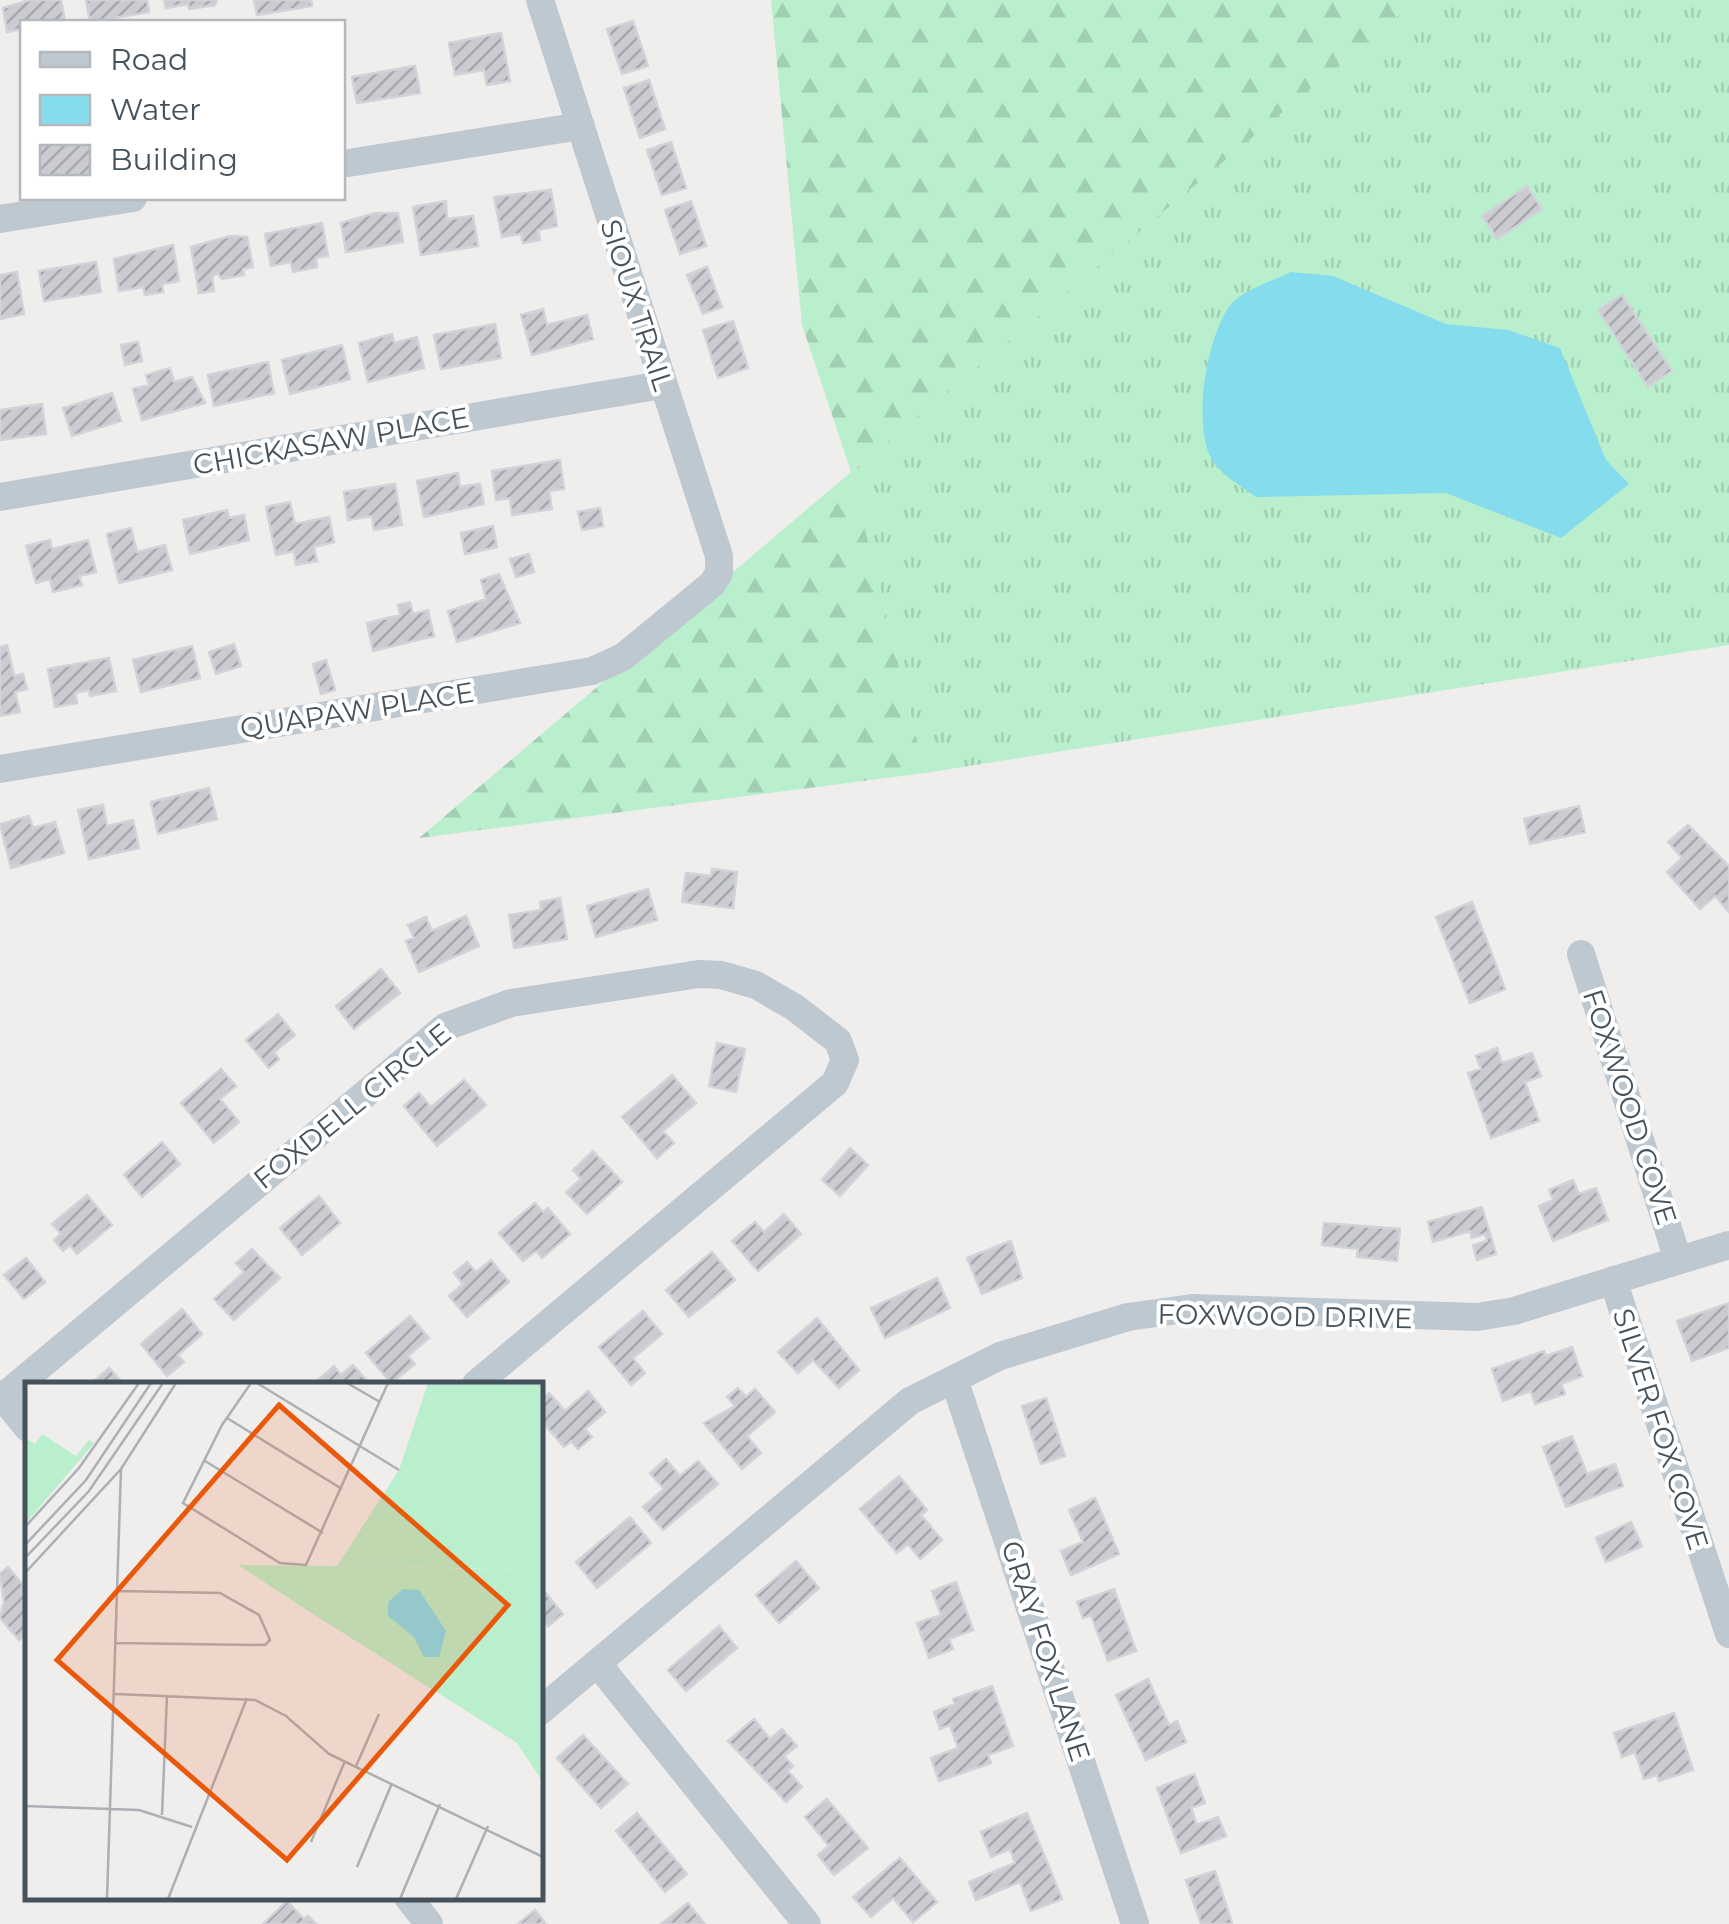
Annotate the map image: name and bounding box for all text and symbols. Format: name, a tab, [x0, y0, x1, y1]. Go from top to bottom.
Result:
legend	[20, 20, 345, 200]
text: Road	[110, 41, 188, 78]
text: Water	[110, 91, 201, 128]
text: Building	[110, 141, 238, 178]
street label: SIOUX TRAIL	[593, 215, 681, 395]
street label: CHICKASAW PLACE	[190, 400, 472, 482]
street label: QUAPAW PLACE	[238, 675, 476, 745]
street label: FOXWOOD COVE	[1576, 985, 1684, 1229]
street label: FOXDELL CIRCLE	[247, 1016, 457, 1196]
street label: FOXWOOD DRIVE	[1157, 1297, 1413, 1335]
street label: SILVER FOX COVE	[1606, 1304, 1716, 1554]
inset map	[25, 1382, 542, 1899]
street label: GRAY FOX LANE	[994, 1536, 1098, 1766]

